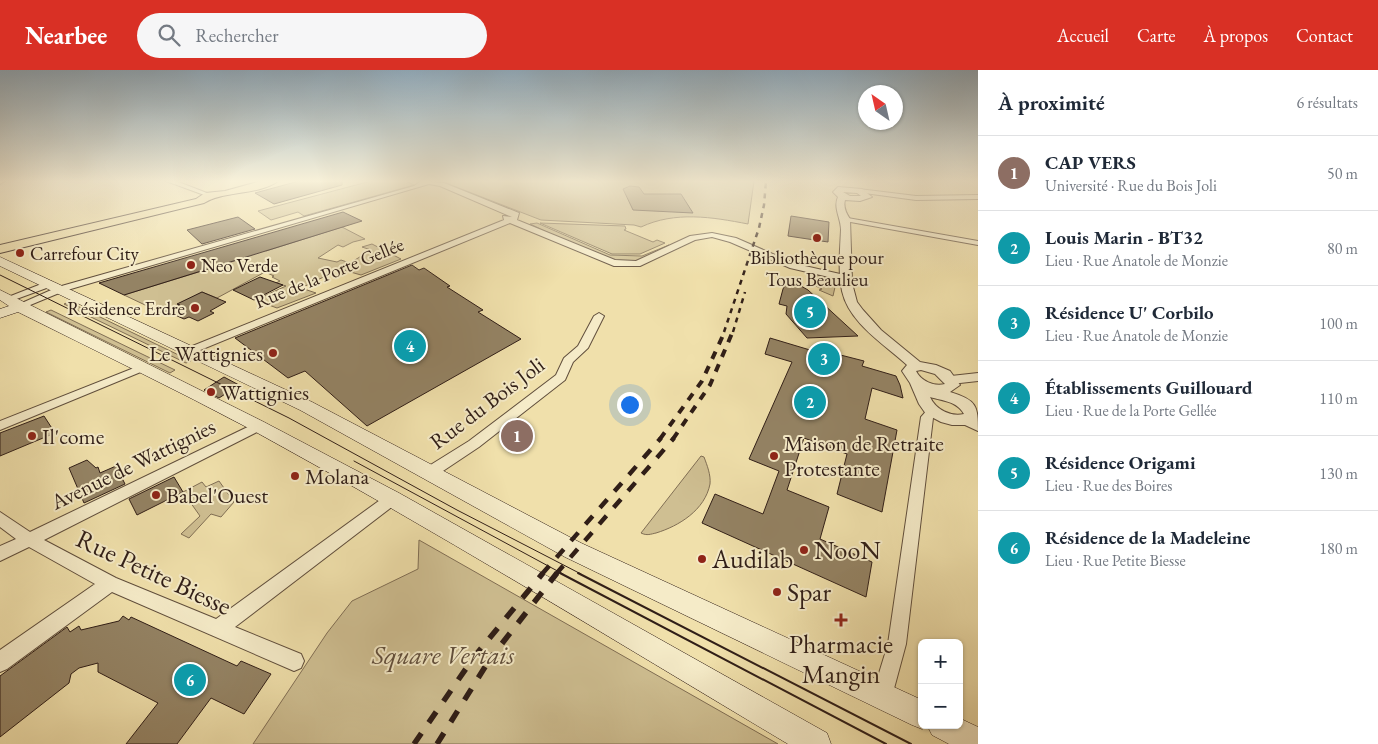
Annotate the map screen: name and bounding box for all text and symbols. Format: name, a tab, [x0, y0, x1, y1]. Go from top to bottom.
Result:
search box	[137, 13, 487, 58]
text: Nearbee	[25, 20, 107, 51]
icon: search	[155, 21, 183, 49]
text: Rechercher	[195, 23, 279, 48]
text: Accueil	[1057, 24, 1109, 47]
text: Carte	[1137, 24, 1176, 47]
text: À propos	[1204, 24, 1268, 47]
text: Contact	[1296, 24, 1353, 47]
north arrow	[858, 85, 903, 130]
text: À proximité	[998, 89, 1105, 116]
text: 6 résultats	[1296, 92, 1358, 113]
text: CAP VERS	[1045, 150, 1136, 175]
text: 1	[1010, 163, 1018, 184]
text: 50 m	[1327, 163, 1358, 184]
text: Université · Rue du Bois Joli	[1045, 175, 1217, 196]
text: Louis Marin - BT32	[1045, 225, 1203, 250]
street label: Rue de la Porte Gellée	[251, 232, 407, 314]
marker: Bibliothèque pour Tous Beaulieu	[811, 232, 823, 244]
text: 2	[1010, 238, 1018, 259]
text: 80 m	[1327, 238, 1358, 259]
place label: Carrefour City	[30, 241, 139, 266]
place label: Bibliothèque pour Tous Beaulieu	[750, 245, 884, 292]
marker: Carrefour City	[14, 247, 26, 259]
text: Lieu · Rue Anatole de Monzie	[1045, 250, 1228, 271]
place label: Neo Verde	[201, 253, 278, 278]
marker: Neo Verde	[185, 259, 197, 271]
pin: 5	[794, 293, 826, 331]
place label: Résidence Erdre	[67, 296, 185, 321]
text: Résidence U' Corbilo	[1045, 300, 1213, 325]
marker: Résidence Erdre	[189, 302, 201, 314]
text: 3	[1010, 313, 1018, 334]
text: 100 m	[1319, 313, 1358, 334]
text: Lieu · Rue Anatole de Monzie	[1045, 325, 1228, 346]
pin: 4	[394, 327, 426, 365]
place label: Le Wattignies	[149, 339, 263, 368]
pin: 3	[808, 340, 840, 378]
marker: Le Wattignies	[267, 347, 279, 359]
street label: Rue du Bois Joli	[424, 350, 550, 456]
text: Établissements Guillouard	[1045, 375, 1253, 400]
place label: Wattignies	[221, 378, 309, 407]
pin: 2	[794, 383, 826, 421]
marker: Wattignies	[205, 386, 217, 398]
text: 4	[1010, 388, 1018, 409]
text: 110 m	[1319, 388, 1358, 409]
your location	[617, 392, 643, 418]
text: Lieu · Rue de la Porte Gellée	[1045, 400, 1216, 421]
street label: Avenue de Wattignies	[45, 412, 220, 517]
pin: 1	[501, 417, 533, 455]
place label: Il'come	[42, 422, 105, 451]
place label: Maison de Retraite Protestante	[784, 429, 944, 483]
marker: Il'come	[26, 430, 38, 442]
marker: Maison de Retraite Protestante	[768, 450, 780, 462]
text: Résidence Origami	[1045, 450, 1196, 475]
place label: Molana	[305, 462, 370, 491]
text: 5	[1010, 463, 1018, 484]
text: 130 m	[1319, 463, 1358, 484]
marker: Molana	[289, 470, 301, 482]
text: Lieu · Rue des Boires	[1045, 475, 1173, 496]
place label: Babel'Ouest	[166, 481, 268, 510]
marker: Babel'Ouest	[150, 489, 162, 501]
street label: Rue Petite Biesse	[71, 521, 237, 623]
text: Résidence de la Madeleine	[1045, 525, 1251, 550]
place label: NooN	[814, 533, 881, 567]
text: 6	[1010, 538, 1018, 559]
text: 180 m	[1319, 538, 1358, 559]
place label: Audilab	[711, 542, 793, 576]
marker: NooN	[798, 544, 810, 556]
text: Lieu · Rue Petite Biesse	[1045, 550, 1186, 571]
marker: Audilab	[696, 553, 708, 565]
place label: Spar	[787, 575, 831, 609]
marker: Spar	[771, 586, 783, 598]
marker: Pharmacie Mangin	[835, 614, 847, 626]
place label: Pharmacie Mangin	[789, 627, 893, 691]
park label: Square Vertais	[371, 638, 515, 673]
map controls	[918, 639, 963, 729]
button: +	[918, 639, 963, 684]
pin: 6	[174, 661, 206, 699]
button: −	[918, 684, 963, 729]

